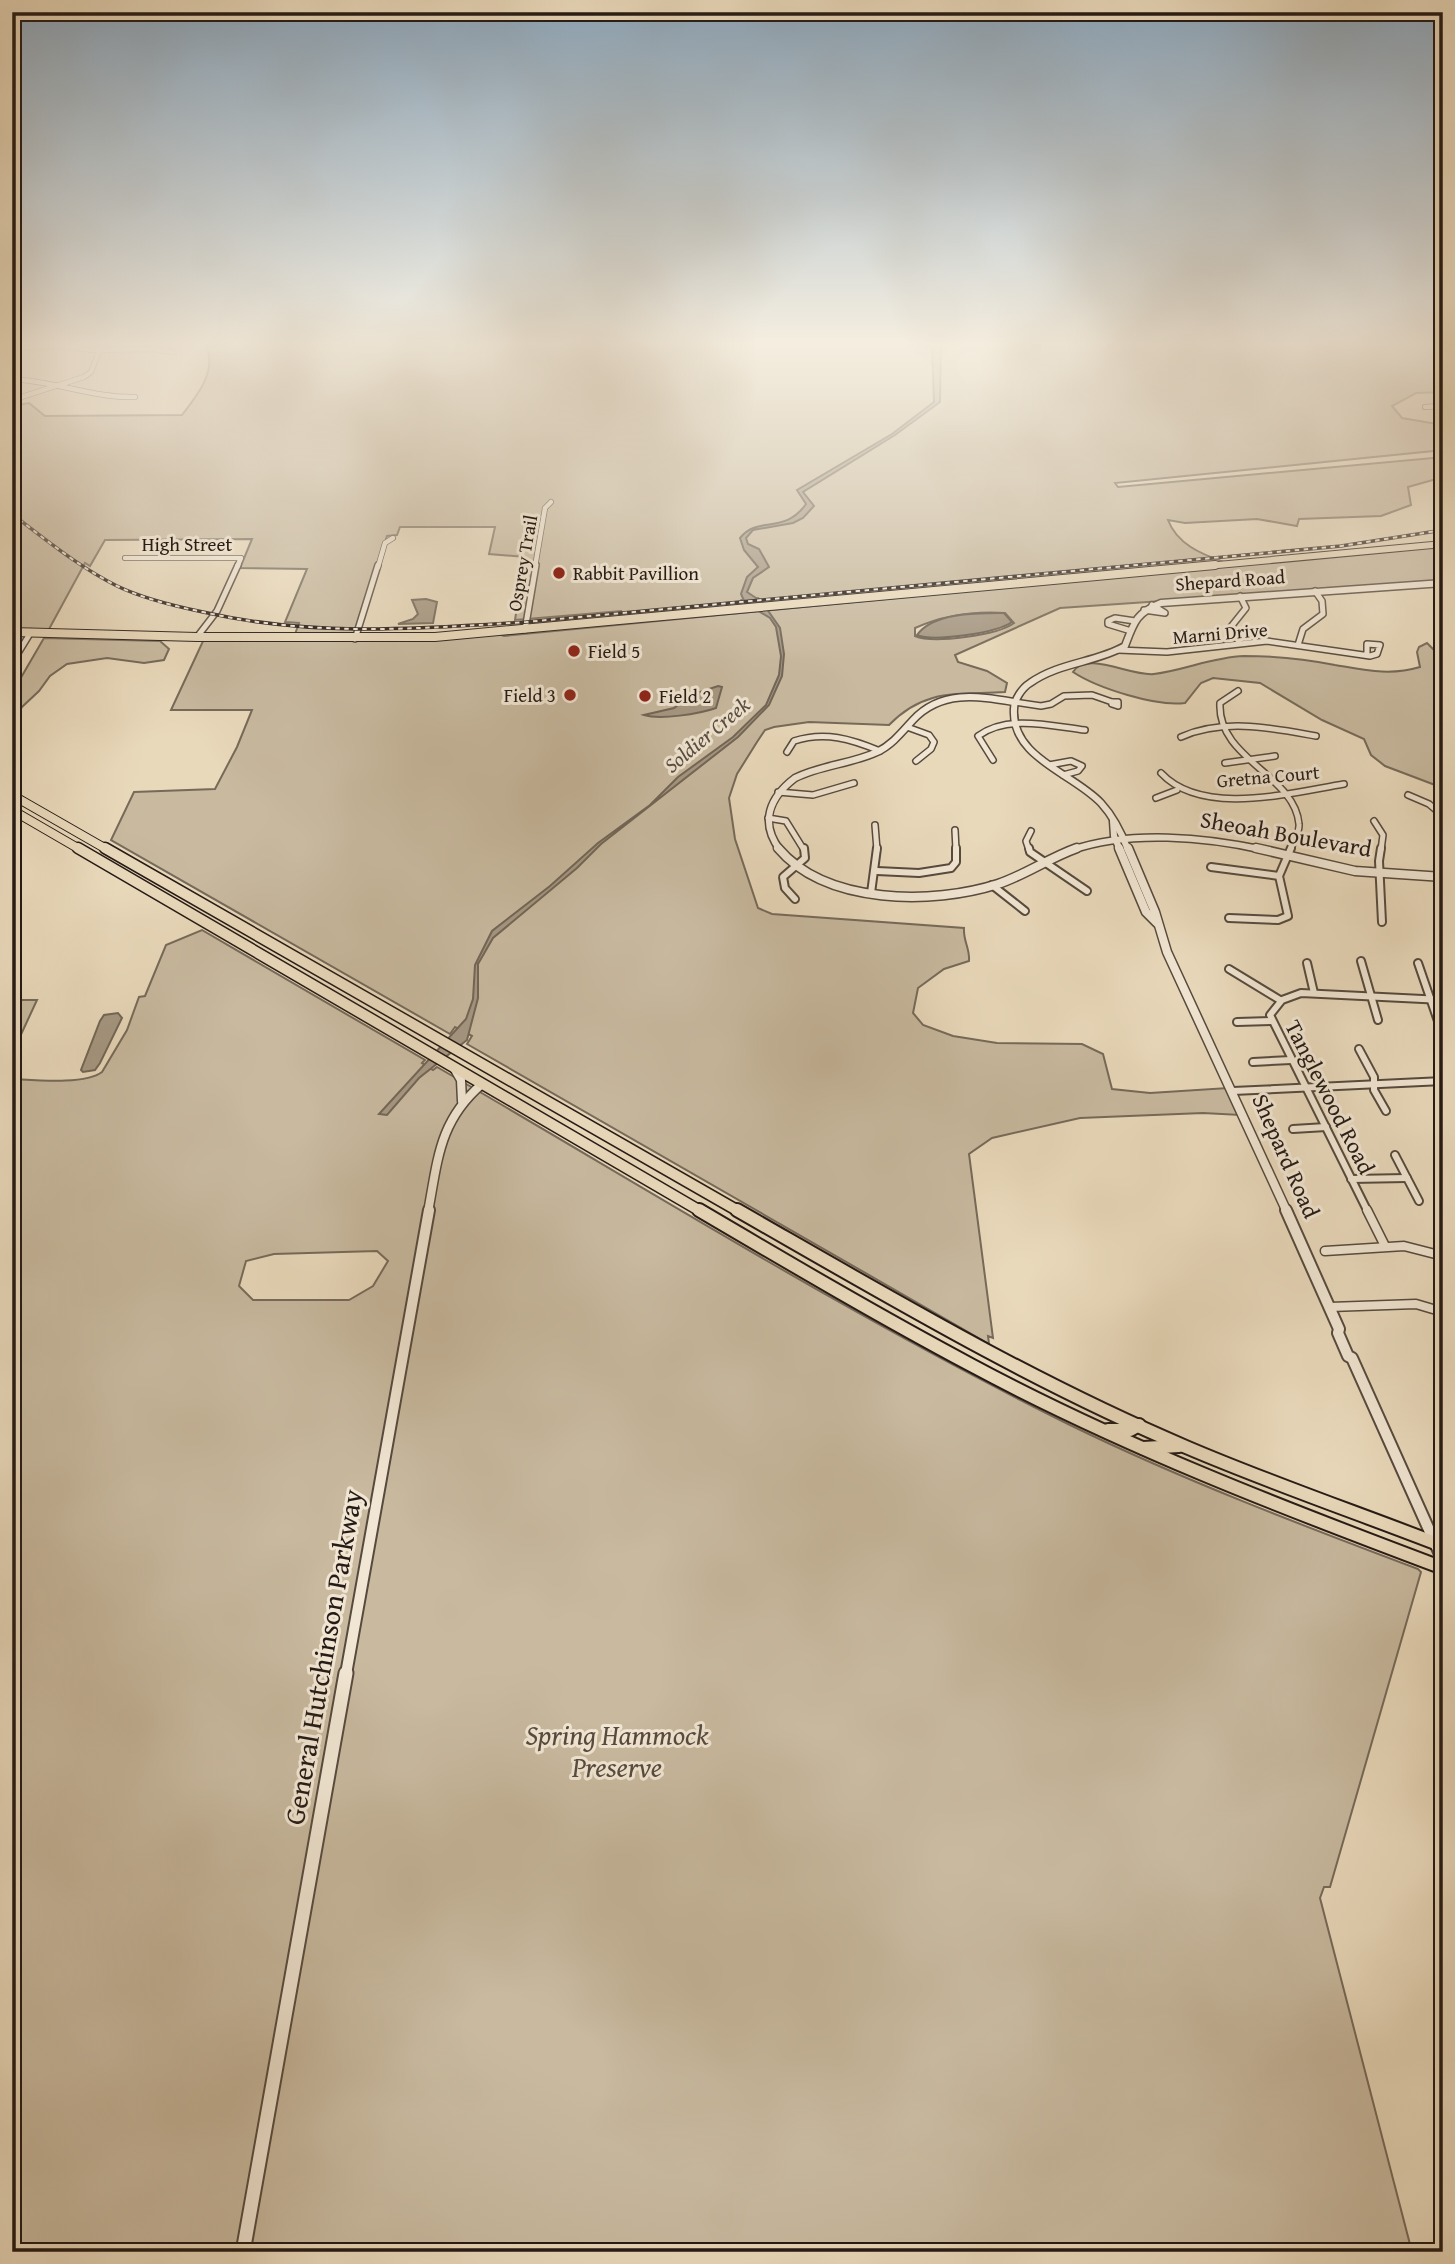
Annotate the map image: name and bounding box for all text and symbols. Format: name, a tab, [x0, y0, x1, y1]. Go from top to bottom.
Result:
street label: Osprey Trail	[500, 513, 544, 613]
street label: High Street	[142, 530, 232, 558]
place label: Rabbit Pavillion	[573, 559, 699, 587]
street label: Shepard Road	[1174, 562, 1287, 598]
marker: Rabbit Pavillion	[551, 565, 567, 581]
street label: Marni Drive	[1171, 615, 1269, 651]
place label: Field 5	[588, 637, 640, 665]
marker: Field 5	[566, 643, 582, 659]
place label: Field 3	[504, 681, 556, 709]
place label: Field 2	[659, 682, 711, 710]
marker: Field 3	[562, 687, 578, 703]
marker: Field 2	[637, 688, 653, 704]
water label: Soldier Creek	[657, 689, 757, 780]
street label: Gretna Court	[1215, 758, 1321, 794]
street label: Sheoah Boulevard	[1198, 802, 1375, 865]
street label: Tanglewood Road	[1277, 1014, 1384, 1180]
street label: Shepard Road	[1244, 1088, 1329, 1224]
street label: General Hutchinson Parkway	[273, 1486, 372, 1828]
park label: Spring Hammock Preserve	[525, 1714, 709, 1787]

